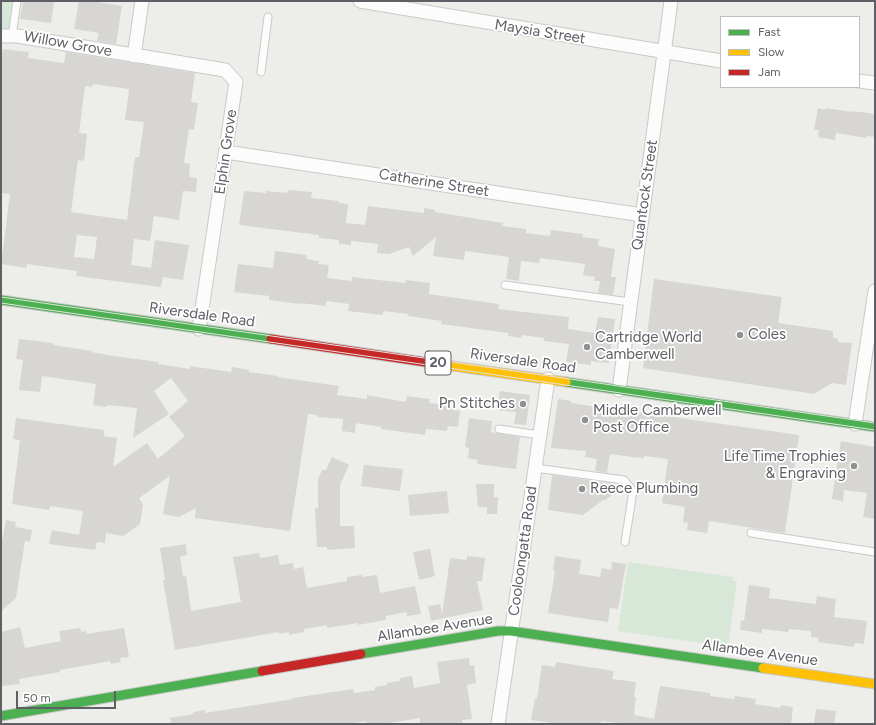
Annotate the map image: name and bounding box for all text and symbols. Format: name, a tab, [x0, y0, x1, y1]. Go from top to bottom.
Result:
street label: Maysia Street	[493, 16, 587, 48]
legend	[720, 16, 860, 88]
text: Fast	[758, 25, 781, 39]
street label: Willow Grove	[23, 27, 113, 61]
text: Slow	[758, 45, 784, 59]
text: Jam	[758, 65, 781, 79]
street label: Elphin Grove	[211, 108, 241, 196]
street label: Quantock Street	[628, 139, 662, 251]
street label: Catherine Street	[378, 165, 490, 201]
street label: Riversdale Road	[148, 299, 256, 331]
place label: Coles	[748, 326, 786, 344]
place label: Cartridge World Camberwell	[595, 329, 702, 364]
marker: Coles	[735, 330, 745, 340]
marker: Cartridge World Camberwell	[582, 342, 592, 352]
street label: Riversdale Road	[469, 345, 577, 377]
road number: 20	[425, 351, 451, 375]
place label: Pn Stitches	[439, 395, 515, 413]
marker: Pn Stitches	[518, 399, 528, 409]
place label: Middle Camberwell Post Office	[593, 402, 722, 437]
marker: Middle Camberwell Post Office	[580, 415, 590, 425]
place label: Life Time Trophies & Engraving	[724, 448, 846, 483]
marker: Life Time Trophies & Engraving	[849, 461, 859, 471]
place label: Reece Plumbing	[590, 480, 698, 498]
marker: Reece Plumbing	[577, 484, 587, 494]
street label: Cooloongatta Road	[505, 485, 541, 617]
street label: Allambee Avenue	[376, 610, 494, 646]
street label: Allambee Avenue	[701, 636, 819, 670]
scale bar	[18, 683, 118, 709]
text: 50 m	[23, 691, 51, 705]

